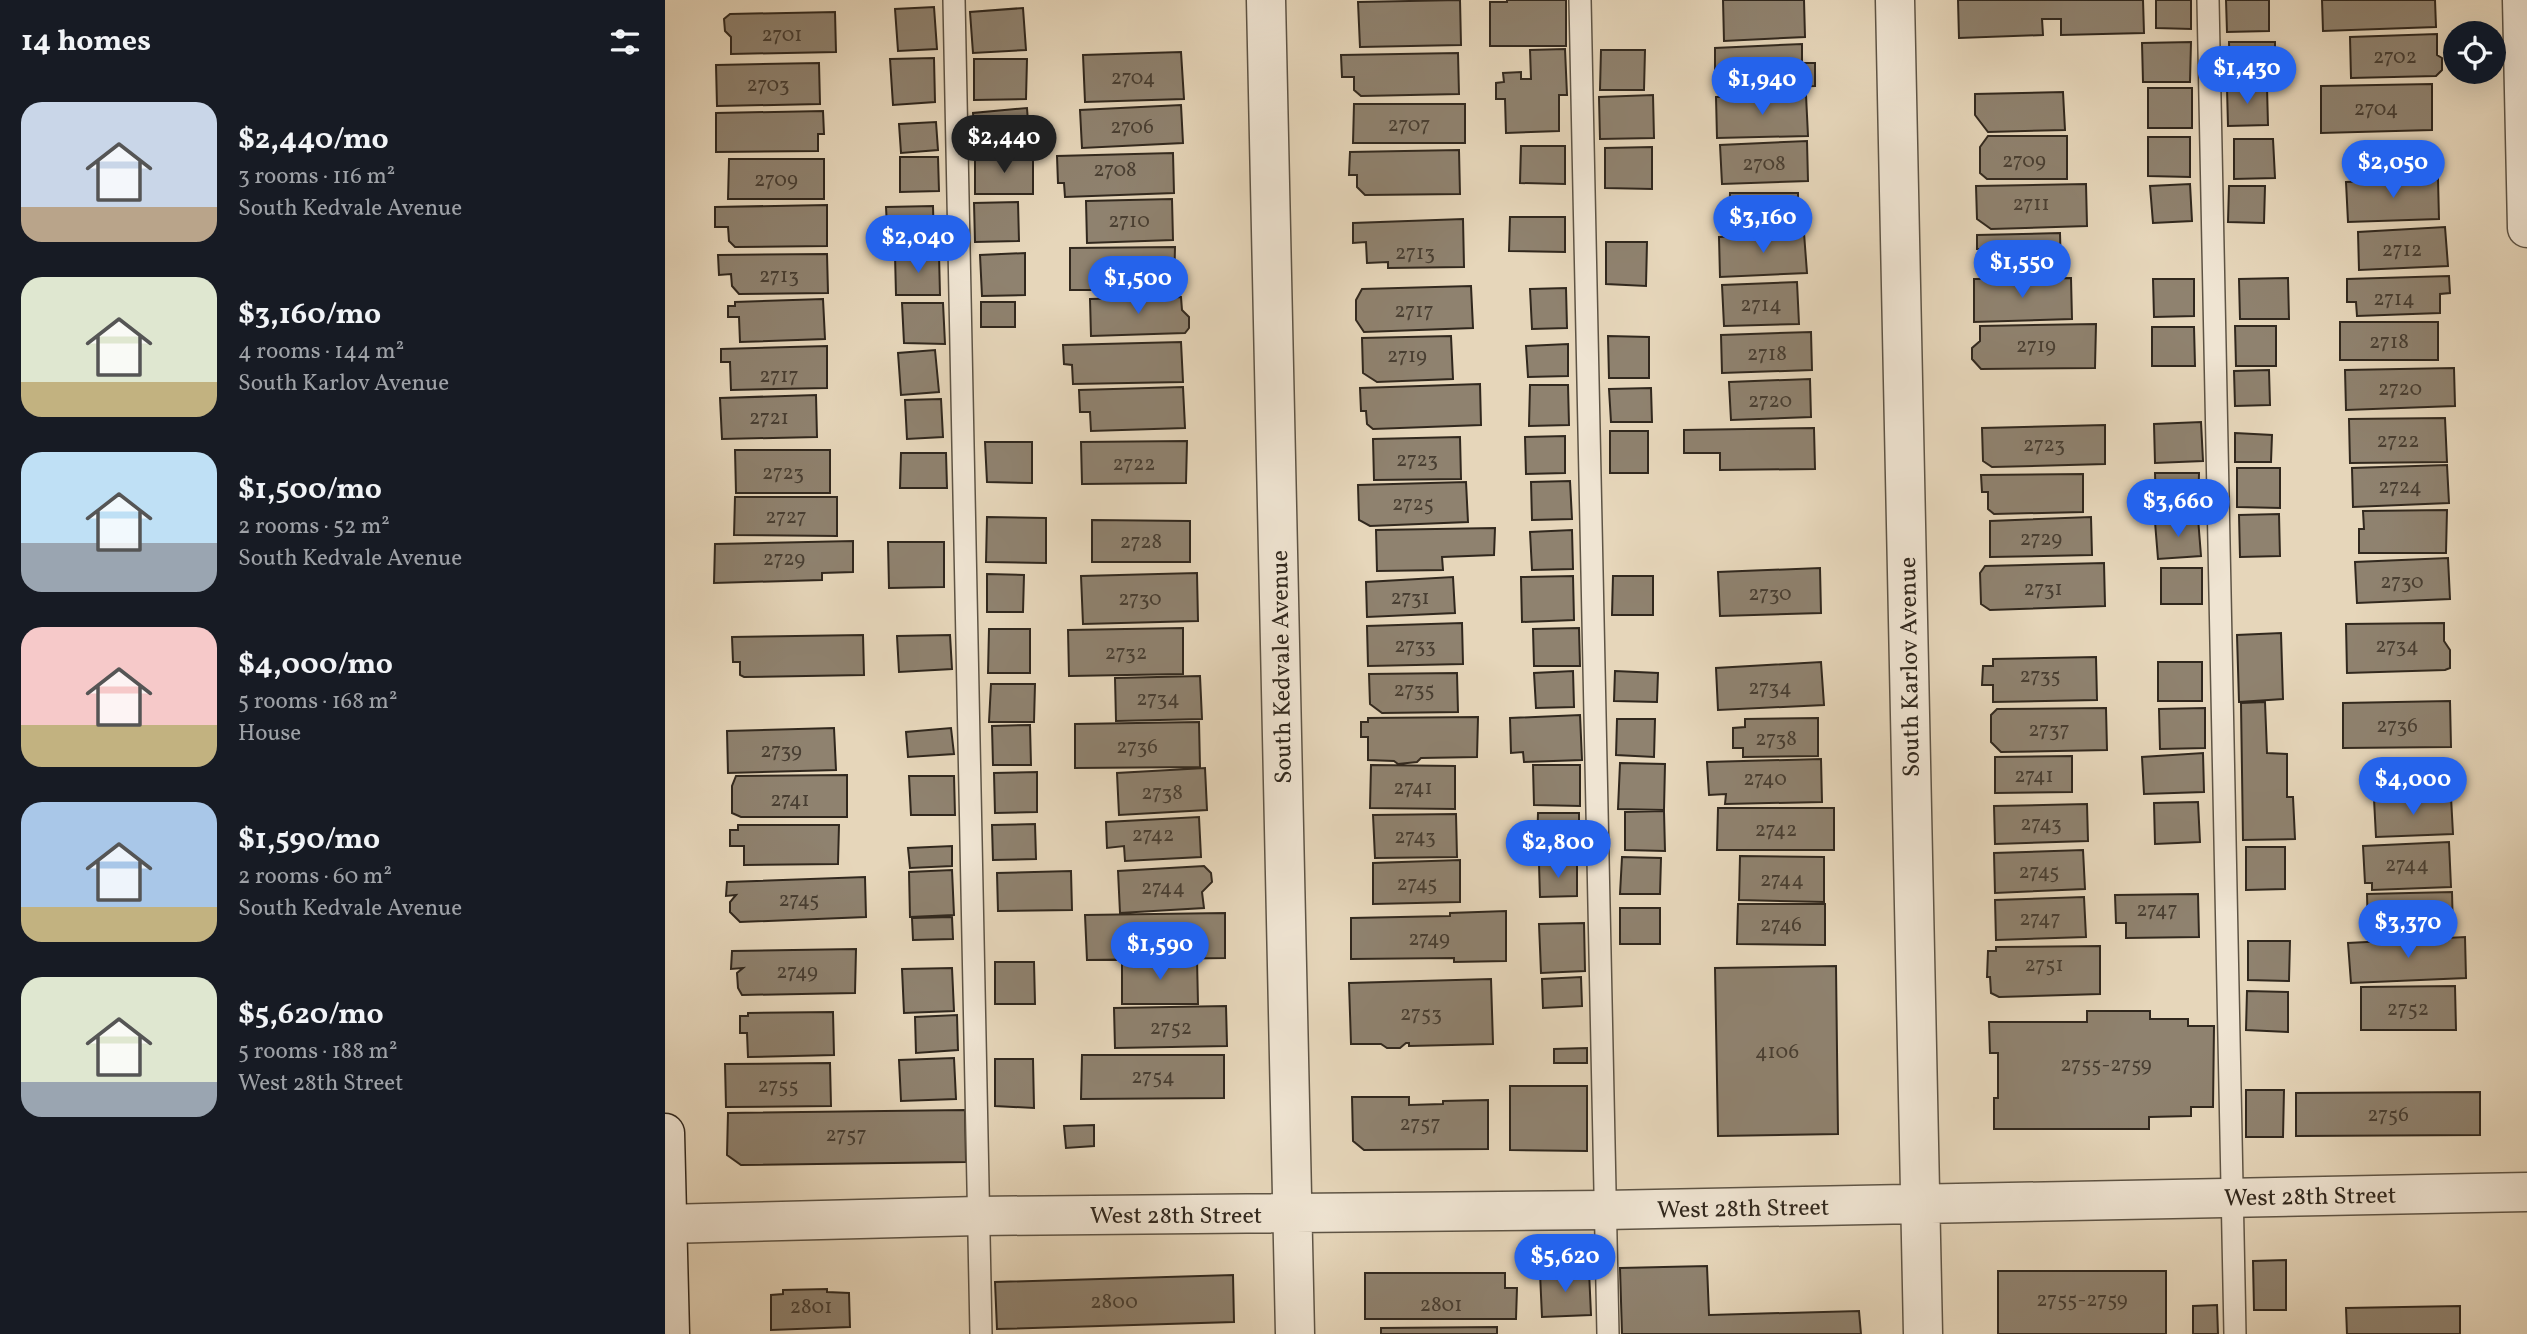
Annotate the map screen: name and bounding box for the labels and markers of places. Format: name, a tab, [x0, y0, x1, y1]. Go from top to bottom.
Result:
pin: $1,430	[2190, 46, 2304, 106]
pin: $1,940	[1705, 58, 1819, 117]
pin: $2,440	[947, 116, 1061, 175]
pin: $2,050	[2336, 140, 2450, 200]
pin: $3,160	[1706, 196, 1820, 255]
pin: $2,040	[861, 216, 975, 275]
pin: $1,550	[1965, 240, 2079, 300]
pin: $1,500	[1081, 256, 1195, 316]
pin: $3,660	[2121, 480, 2235, 539]
pin: $4,000	[2356, 758, 2470, 817]
pin: $2,800	[1501, 820, 1615, 880]
pin: $3,370	[2351, 900, 2465, 960]
pin: $1,590	[1103, 922, 1217, 982]
pin: $5,620	[1508, 1234, 1622, 1294]

